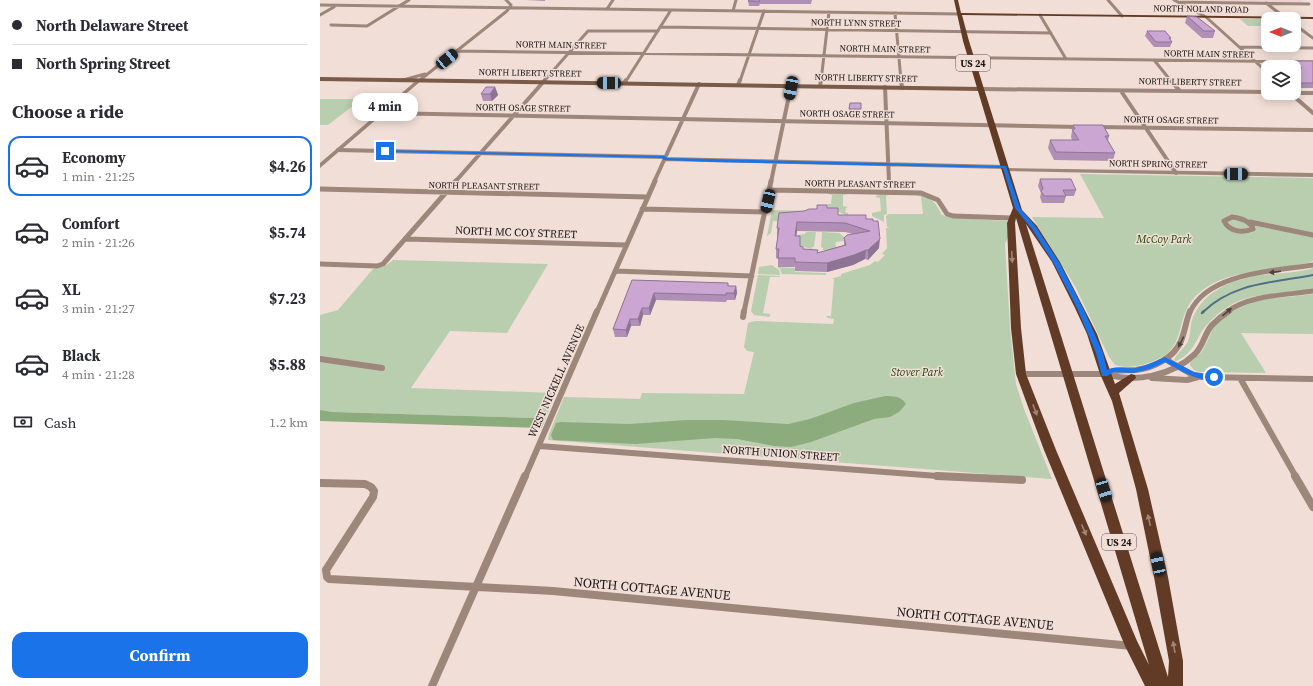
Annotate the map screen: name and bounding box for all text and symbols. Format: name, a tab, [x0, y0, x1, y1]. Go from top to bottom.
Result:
street label: NORTH NOLAND ROAD	[1153, 2, 1249, 16]
north arrow	[1261, 12, 1301, 52]
map controls	[1261, 12, 1301, 100]
text: North Delaware Street	[36, 15, 188, 36]
street label: NORTH LYNN STREET	[811, 16, 902, 30]
street label: NORTH MAIN STREET	[515, 38, 607, 52]
street label: NORTH MAIN STREET	[839, 42, 931, 56]
car	[434, 47, 460, 71]
street label: NORTH MAIN STREET	[1163, 47, 1255, 61]
text: North Spring Street	[36, 53, 170, 74]
road number: US 24	[956, 55, 990, 71]
button: layers	[1261, 60, 1301, 100]
street label: NORTH LIBERTY STREET	[478, 66, 582, 80]
street label: NORTH LIBERTY STREET	[814, 71, 918, 85]
car	[783, 75, 799, 101]
street label: NORTH LIBERTY STREET	[1138, 75, 1242, 89]
car	[597, 77, 621, 89]
callout: 4 min	[352, 93, 418, 121]
text: 4 min	[368, 98, 402, 115]
text: Choose a ride	[12, 99, 124, 124]
street label: NORTH OSAGE STREET	[475, 101, 571, 115]
street label: NORTH OSAGE STREET	[799, 107, 895, 121]
street label: NORTH OSAGE STREET	[1123, 113, 1219, 127]
route end	[376, 142, 394, 160]
text: Economy	[62, 147, 126, 168]
icon: car	[14, 148, 50, 184]
text: $4.26	[269, 156, 306, 177]
street label: NORTH SPRING STREET	[1109, 157, 1208, 171]
text: 1 min · 21:25	[62, 168, 135, 185]
car	[1224, 168, 1248, 180]
street label: NORTH PLEASANT STREET	[804, 177, 916, 191]
street label: NORTH PLEASANT STREET	[428, 179, 540, 193]
car	[759, 188, 777, 214]
text: Comfort	[62, 213, 120, 234]
icon: car	[14, 214, 50, 250]
text: $5.74	[269, 222, 306, 243]
street label: NORTH MC COY STREET	[455, 223, 578, 242]
park label: McCoy Park	[1135, 232, 1192, 247]
text: 2 min · 21:26	[62, 234, 135, 251]
one-way arrow	[1009, 251, 1016, 263]
one-way arrow	[1269, 268, 1281, 275]
text: XL	[62, 279, 81, 300]
icon: car	[14, 280, 50, 316]
text: $7.23	[269, 288, 306, 309]
text: 3 min · 21:27	[62, 300, 135, 317]
one-way arrow	[1222, 308, 1232, 317]
street label: WEST NICKELL AVENUE	[525, 322, 588, 440]
one-way arrow	[1177, 336, 1184, 348]
text: Black	[62, 345, 101, 366]
icon: car	[14, 346, 50, 382]
text: $5.88	[269, 354, 306, 375]
park label: Stover Park	[891, 365, 944, 380]
text: 4 min · 21:28	[62, 366, 135, 383]
route start	[1205, 368, 1223, 386]
one-way arrow	[1033, 404, 1039, 416]
icon: cash	[12, 411, 34, 433]
text: Cash	[44, 412, 76, 433]
text: 1.2 km	[269, 414, 308, 431]
street label: NORTH UNION STREET	[722, 442, 840, 465]
car	[1095, 477, 1113, 503]
one-way arrow	[1145, 514, 1151, 526]
one-way arrow	[1081, 525, 1087, 537]
road number: US 24	[1102, 534, 1136, 550]
car	[1150, 551, 1166, 577]
street label: NORTH COTTAGE AVENUE	[573, 573, 731, 604]
street label: NORTH COTTAGE AVENUE	[896, 603, 1054, 634]
button: Confirm	[12, 632, 308, 678]
one-way arrow	[1170, 641, 1176, 653]

